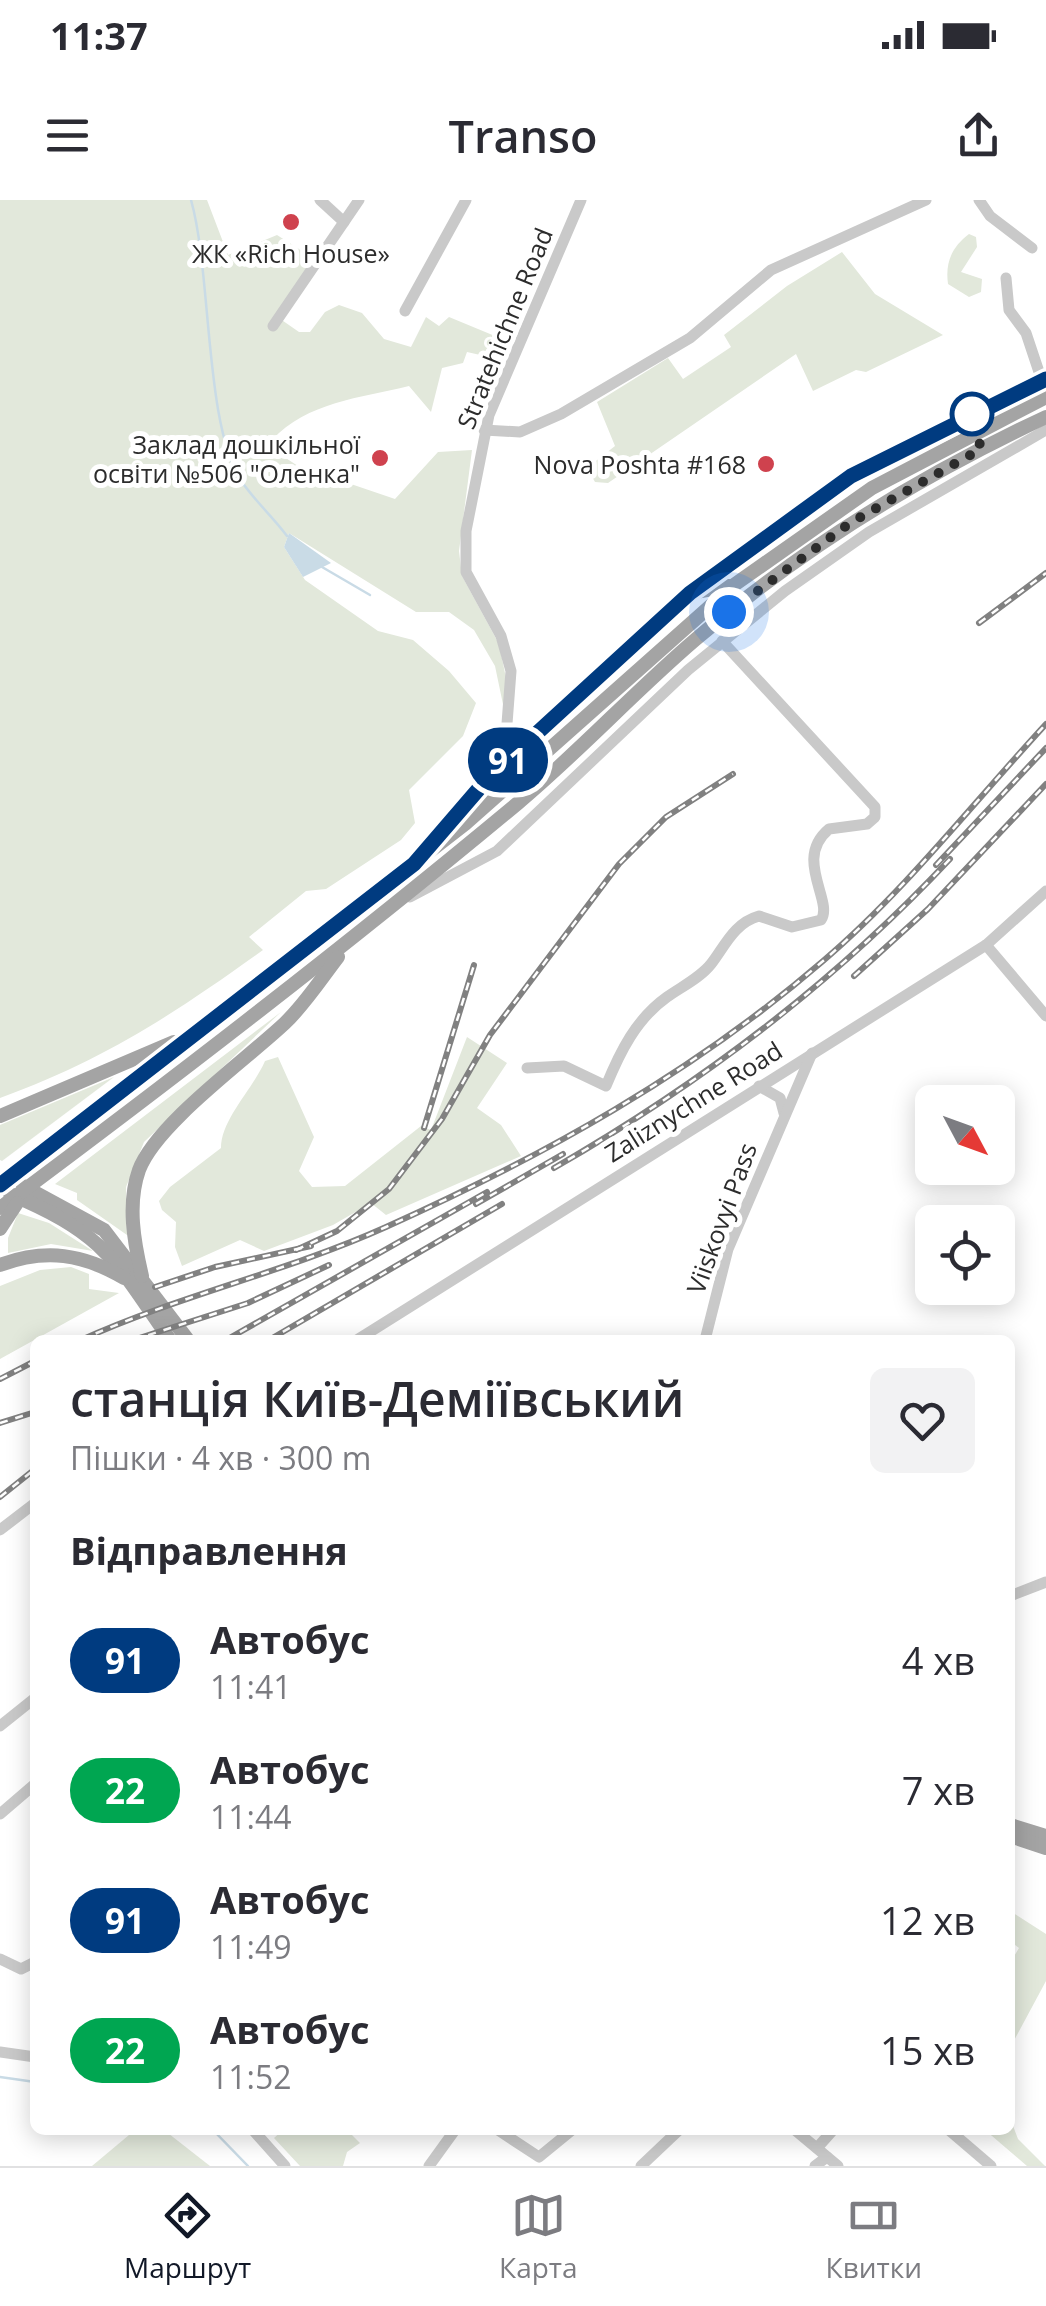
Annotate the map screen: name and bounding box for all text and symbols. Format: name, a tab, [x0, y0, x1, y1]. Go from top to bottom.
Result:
text: 11:37	[50, 9, 148, 61]
text: Transo	[449, 105, 597, 166]
icon: menu	[40, 108, 95, 163]
icon: share	[951, 108, 1006, 163]
marker: ЖК «Rich House»	[280, 211, 302, 233]
street label: Stratehichne Road	[448, 222, 560, 434]
place label: ЖК «Rich House»	[192, 236, 390, 270]
unlabelled marker	[951, 393, 993, 435]
place label: Заклад дошкільної освіти №506 "Оленка"	[93, 427, 361, 490]
marker: Заклад дошкільної освіти №506 "Оленка"	[369, 447, 391, 469]
place label: Nova Poshta #168	[534, 447, 746, 481]
marker: Nova Poshta #168	[755, 453, 777, 475]
your location	[704, 587, 754, 637]
line badge: 91	[463, 728, 553, 792]
text: 91	[488, 737, 528, 784]
street label: Zaliznychne Road	[598, 1033, 788, 1169]
north arrow	[915, 1085, 1015, 1185]
map controls	[915, 1085, 1015, 1305]
street label: Viiskovyi Pass	[678, 1138, 764, 1298]
button: locate	[915, 1205, 1015, 1305]
text: станція Київ-Деміївський	[70, 1366, 684, 1431]
button: heart	[870, 1368, 975, 1473]
text: Пішки · 4 хв · 300 m	[70, 1436, 371, 1479]
text: Відправлення	[70, 1524, 348, 1576]
text: Автобус	[210, 1613, 369, 1665]
text: 4 хв	[902, 1634, 975, 1686]
text: 91	[105, 1637, 145, 1684]
text: 11:41	[210, 1665, 292, 1708]
text: Автобус	[210, 1743, 369, 1795]
text: 7 хв	[902, 1764, 975, 1816]
text: 22	[105, 1767, 145, 1814]
text: 11:44	[210, 1795, 292, 1838]
text: Автобус	[210, 1873, 369, 1925]
text: 12 хв	[880, 1894, 975, 1946]
text: 91	[105, 1897, 145, 1944]
text: 11:49	[210, 1925, 292, 1968]
text: Автобус	[210, 2003, 369, 2055]
text: 15 хв	[880, 2024, 975, 2076]
text: 22	[105, 2027, 145, 2074]
text: 11:52	[210, 2055, 292, 2098]
tab: Маршрут	[124, 2188, 251, 2286]
tab: Карта	[499, 2188, 578, 2286]
tab: Квитки	[826, 2188, 922, 2286]

